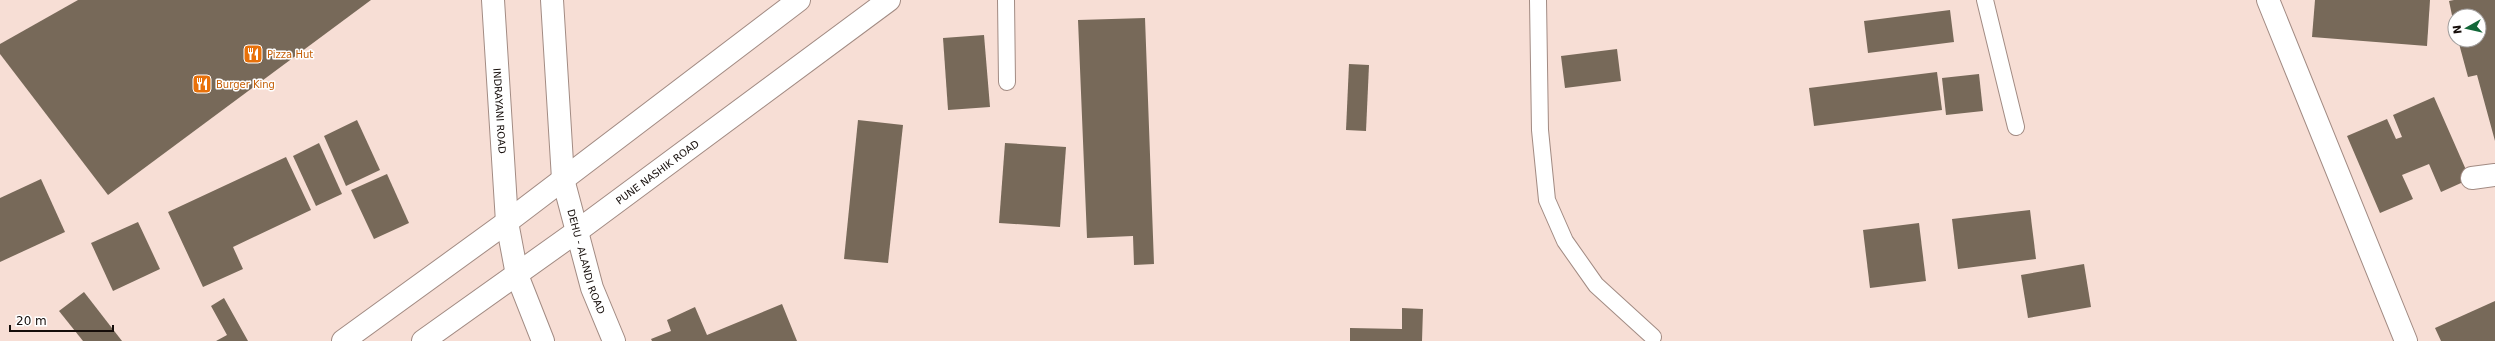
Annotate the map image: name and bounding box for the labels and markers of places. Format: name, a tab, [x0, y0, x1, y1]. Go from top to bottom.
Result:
restaurant icon: Pizza Hut	[242, 43, 264, 65]
place label: Pizza Hut	[267, 49, 313, 60]
restaurant icon: Burger King	[191, 73, 213, 95]
place label: Burger King	[216, 79, 275, 90]

